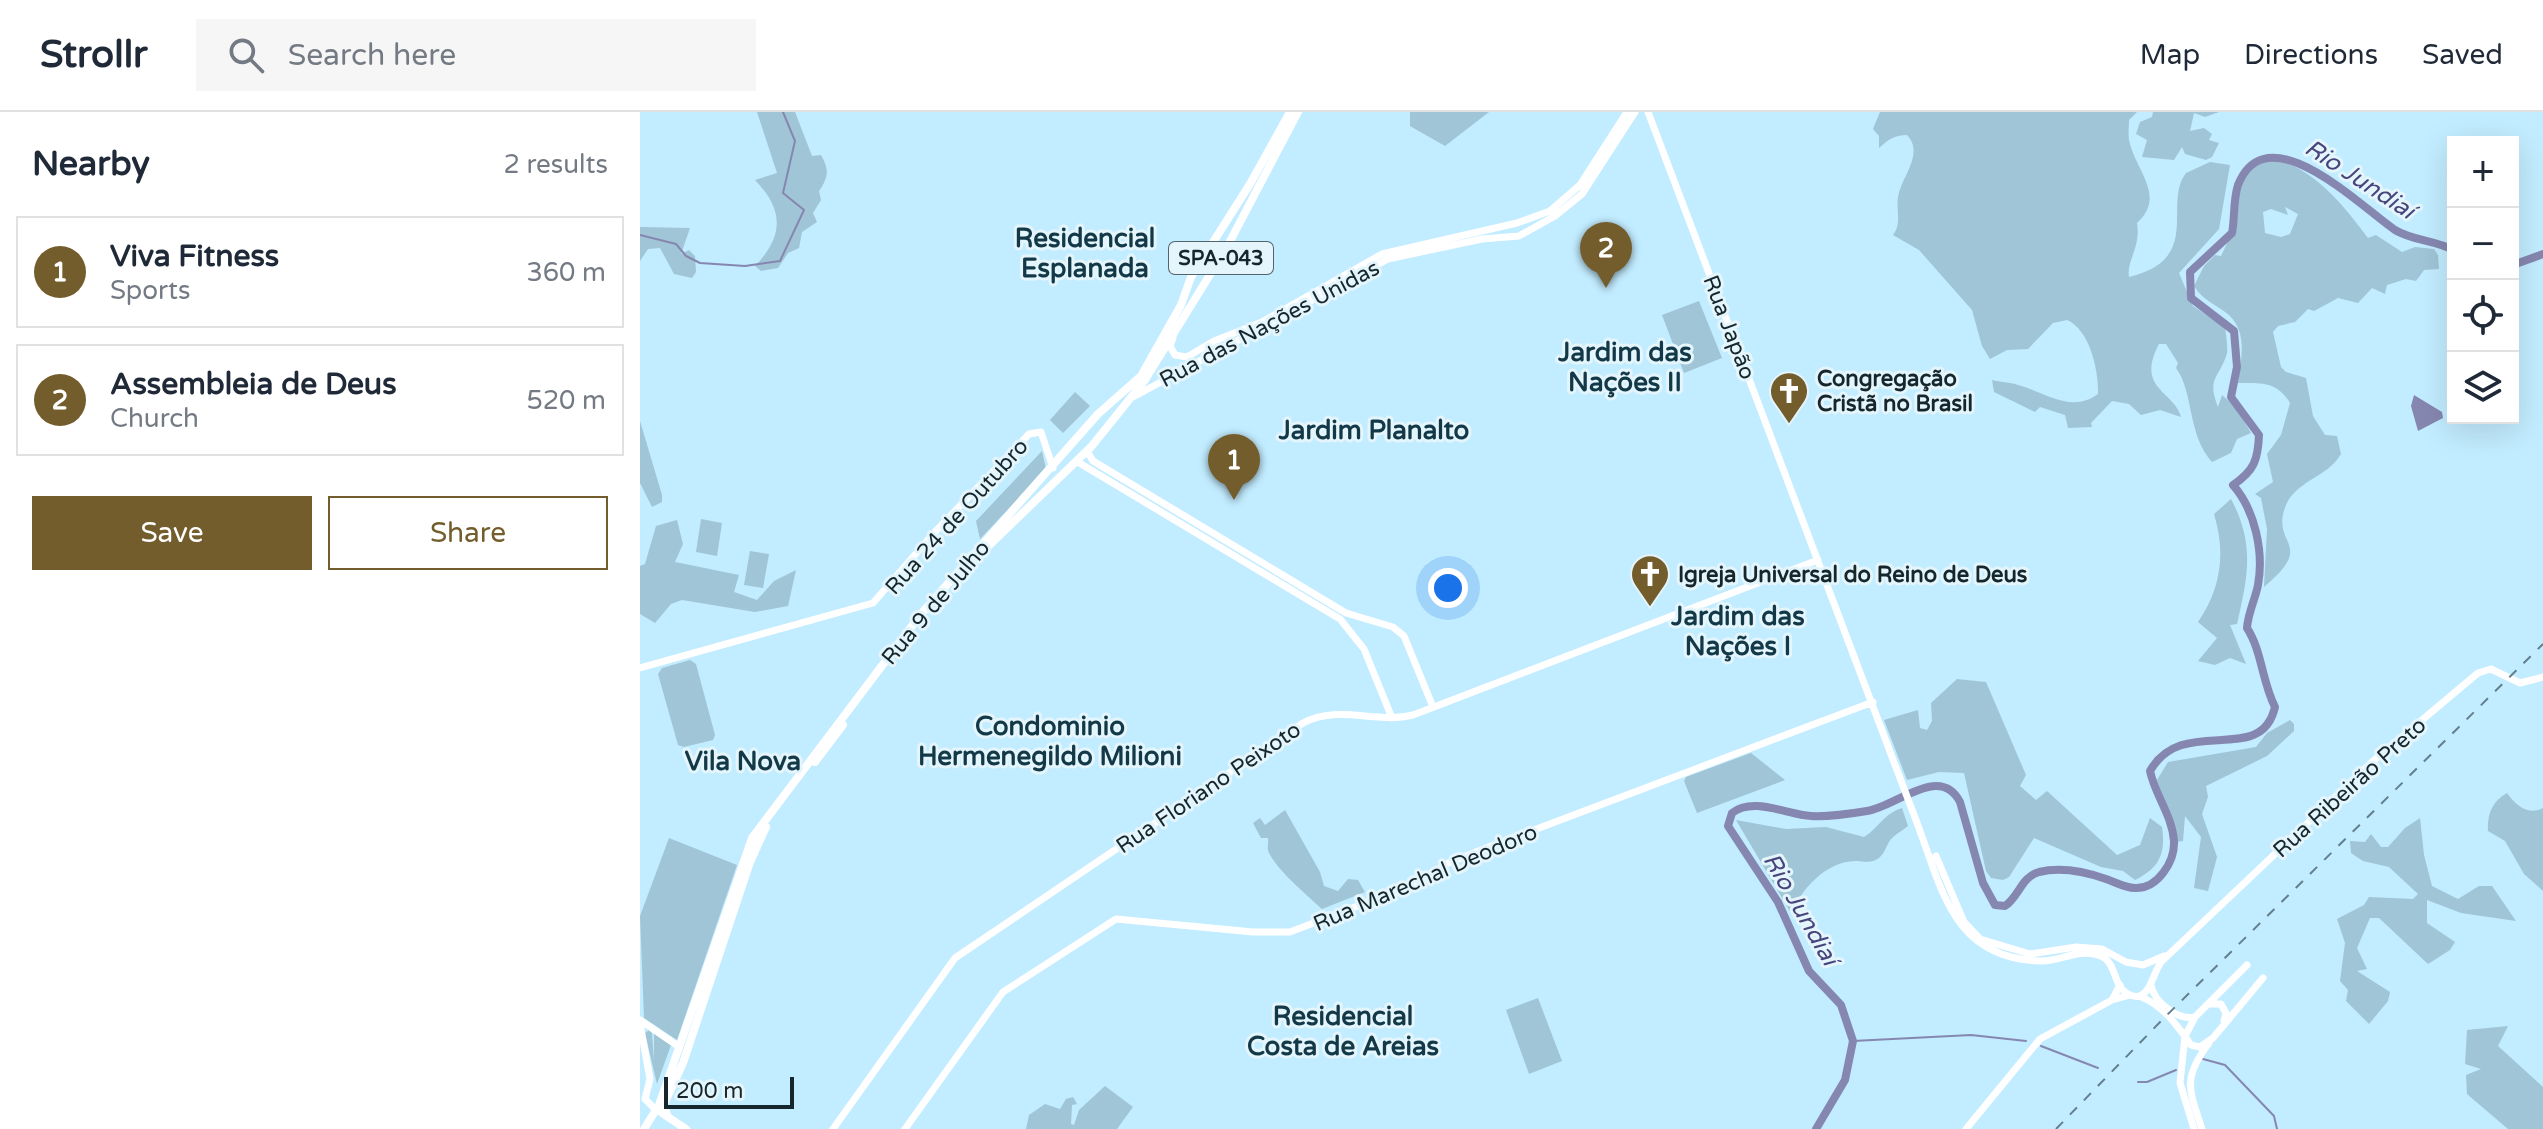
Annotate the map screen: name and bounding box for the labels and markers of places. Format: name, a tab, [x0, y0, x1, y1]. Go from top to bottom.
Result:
pin: 2	[1580, 222, 1632, 288]
place label: Congregação Cristã no Brasil	[1817, 366, 1973, 417]
church icon: Congregação Cristã no Brasil	[1768, 370, 1810, 425]
pin: 1	[1208, 434, 1260, 500]
church icon: Igreja Universal do Reino de Deus	[1629, 553, 1671, 608]
place label: Igreja Universal do Reino de Deus	[1678, 562, 2028, 588]

